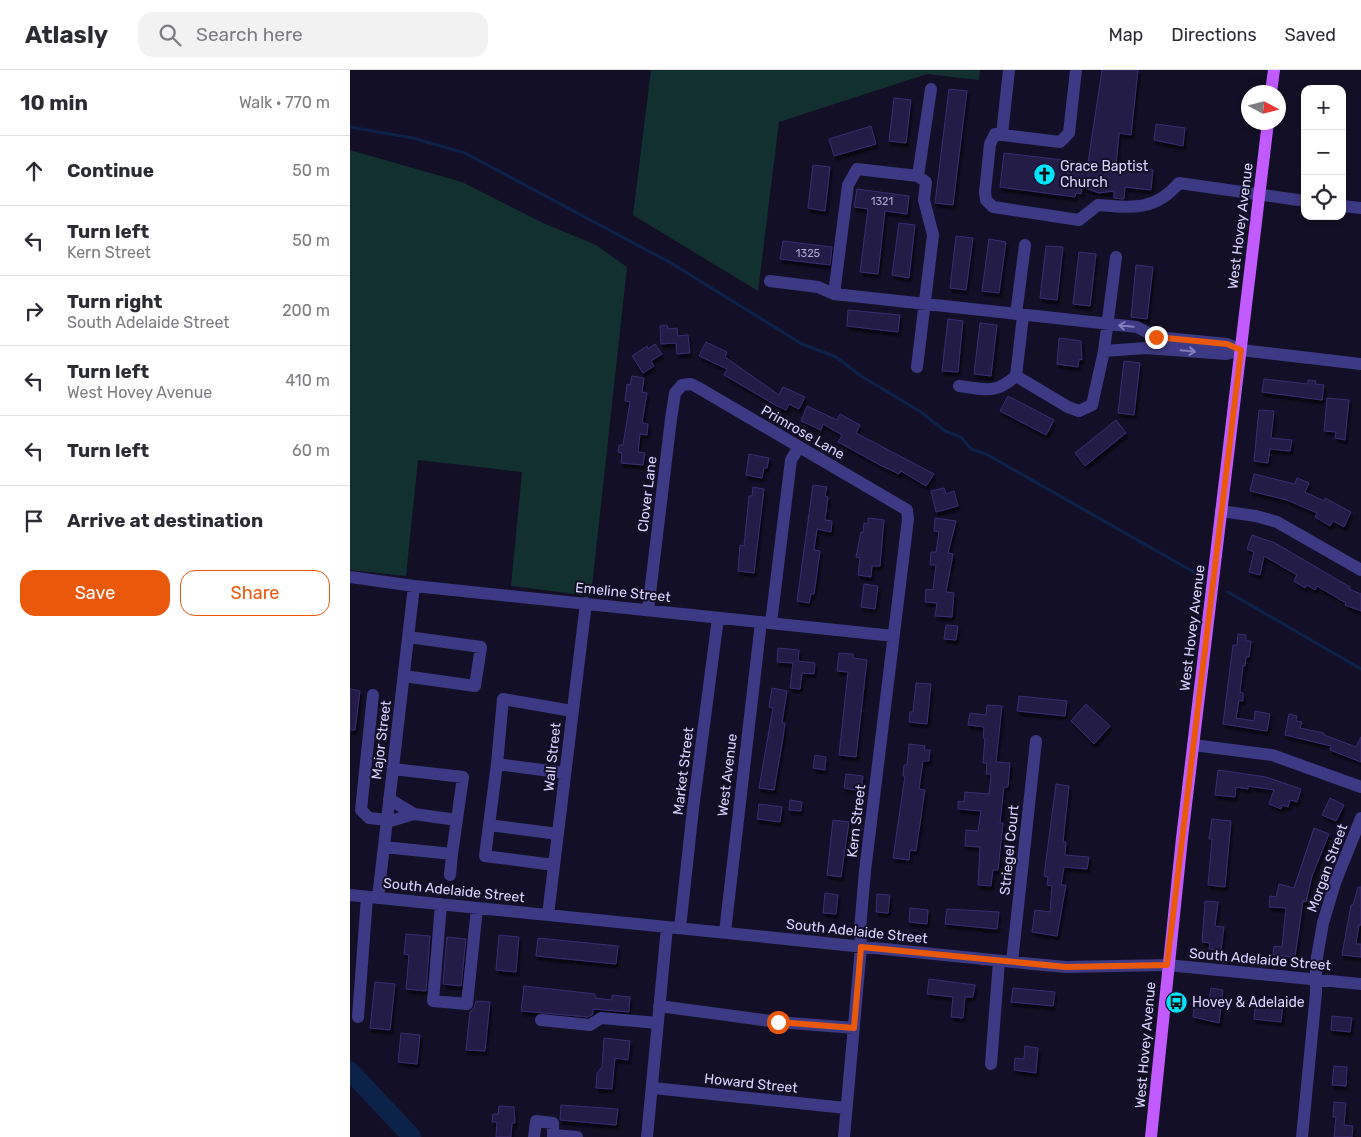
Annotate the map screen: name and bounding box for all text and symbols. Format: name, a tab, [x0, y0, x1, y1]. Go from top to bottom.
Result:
search box	[138, 12, 488, 57]
text: Atlasly	[25, 21, 108, 49]
icon: search	[156, 21, 184, 49]
text: Search here	[196, 23, 303, 46]
text: Map	[1108, 24, 1143, 46]
text: Directions	[1171, 24, 1257, 46]
text: Saved	[1285, 24, 1336, 46]
north arrow	[1241, 85, 1286, 130]
map controls	[1301, 85, 1346, 220]
button: +	[1301, 85, 1346, 130]
text: 10 min	[20, 90, 88, 115]
text: Walk · 770 m	[239, 93, 330, 112]
button: −	[1301, 130, 1346, 175]
icon: ahead	[20, 157, 48, 185]
place label: Grace Baptist Church	[1060, 158, 1149, 191]
text: Continue	[67, 159, 154, 182]
text: 50 m	[292, 161, 330, 180]
church icon: Grace Baptist Church	[1032, 162, 1056, 186]
street label: West Hovey Avenue	[1224, 162, 1257, 290]
button: locate	[1301, 175, 1346, 220]
house number: 1321	[871, 195, 893, 208]
text: Turn left	[67, 220, 149, 243]
icon: left	[20, 227, 48, 255]
text: 50 m	[292, 231, 330, 250]
text: Kern Street	[67, 243, 151, 262]
house number: 1325	[796, 247, 821, 260]
text: Turn right	[67, 290, 162, 313]
icon: right	[20, 297, 48, 325]
text: 200 m	[282, 301, 330, 320]
text: South Adelaide Street	[67, 313, 230, 332]
one-way arrow	[1119, 321, 1135, 331]
route end	[1145, 326, 1168, 349]
one-way arrow	[1180, 347, 1196, 356]
text: Turn left	[67, 360, 149, 383]
icon: left	[20, 367, 48, 395]
text: 410 m	[285, 371, 330, 390]
text: West Hovey Avenue	[67, 383, 212, 402]
street label: Primrose Lane	[758, 402, 848, 463]
icon: left	[20, 437, 48, 465]
text: Turn left	[67, 439, 149, 462]
text: 60 m	[292, 441, 330, 460]
street label: Clover Lane	[634, 455, 661, 533]
icon: arrive	[20, 507, 48, 535]
text: Arrive at destination	[67, 509, 263, 532]
street label: West Hovey Avenue	[1176, 564, 1209, 692]
button: Save	[20, 570, 170, 616]
button: Share	[180, 570, 330, 616]
street label: Emeline Street	[574, 579, 672, 606]
street label: Major Street	[368, 699, 395, 781]
street label: Wall Street	[540, 721, 565, 792]
street label: Market Street	[670, 726, 697, 816]
street label: West Avenue	[714, 732, 741, 818]
street label: Kern Street	[844, 783, 869, 859]
street label: Striegel Court	[996, 804, 1023, 896]
street label: Morgan Street	[1304, 821, 1352, 915]
street label: South Adelaide Street	[382, 875, 526, 906]
street label: South Adelaide Street	[785, 916, 929, 947]
street label: South Adelaide Street	[1188, 945, 1332, 974]
street label: West Hovey Avenue	[1131, 981, 1160, 1109]
bus stop icon: Hovey & Adelaide	[1164, 990, 1188, 1014]
place label: Hovey & Adelaide	[1192, 994, 1305, 1011]
route start	[767, 1011, 790, 1034]
street label: Howard Street	[703, 1070, 799, 1097]

